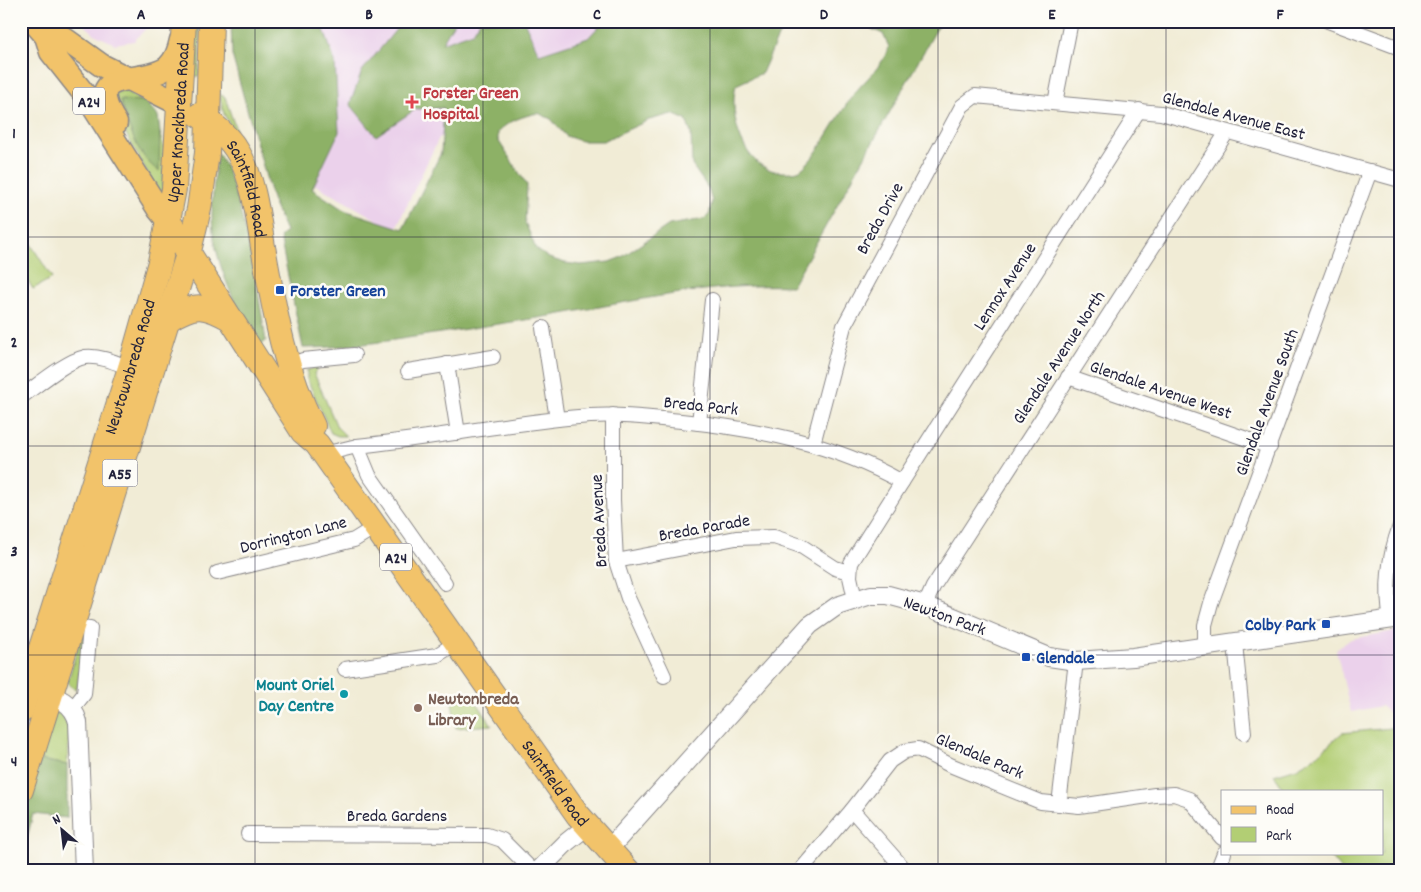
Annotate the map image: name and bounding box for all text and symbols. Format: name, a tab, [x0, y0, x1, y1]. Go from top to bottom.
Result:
text: A	[137, 4, 146, 27]
text: B	[365, 4, 373, 27]
text: C	[593, 4, 601, 27]
text: D	[820, 4, 829, 27]
text: E	[1048, 4, 1056, 27]
text: F	[1276, 4, 1284, 27]
street label: Upper Knockbreda Road	[162, 42, 198, 205]
place label: Forster Green Hospital	[423, 82, 519, 128]
street label: Glendale Avenue East	[1159, 86, 1308, 149]
road number: A24	[73, 88, 105, 114]
marker: Forster Green Hospital	[405, 95, 419, 109]
text: 1	[12, 123, 16, 146]
street label: Saintfield Road	[218, 135, 271, 239]
street label: Breda Drive	[851, 179, 911, 260]
street label: Lennox Avenue	[968, 239, 1044, 336]
place label: Forster Green	[290, 280, 386, 305]
marker: Forster Green	[274, 284, 286, 296]
street label: Glendale Avenue North	[1007, 287, 1113, 430]
street label: Newtownbreda Road	[100, 297, 164, 438]
street label: Glendale Avenue South	[1230, 326, 1307, 480]
text: 2	[11, 332, 18, 355]
street label: Glendale Avenue West	[1086, 355, 1235, 427]
street label: Breda Park	[662, 391, 739, 424]
road number: A55	[102, 459, 138, 486]
street label: Breda Avenue	[586, 474, 615, 568]
street label: Breda Parade	[657, 509, 752, 550]
street label: Dorrington Lane	[238, 511, 350, 562]
text: 3	[10, 541, 18, 564]
road number: A24	[380, 544, 412, 570]
street label: Newton Park	[899, 591, 989, 644]
place label: Colby Park	[1245, 614, 1317, 639]
marker: Colby Park	[1320, 618, 1332, 630]
place label: Glendale	[1036, 647, 1095, 672]
marker: Glendale	[1020, 651, 1032, 663]
place label: Mount Oriel Day Centre	[256, 674, 335, 720]
marker: Mount Oriel Day Centre	[338, 688, 350, 700]
place label: Newtonbreda Library	[428, 688, 519, 734]
marker: Newtonbreda Library	[412, 702, 424, 714]
street label: Glendale Park	[931, 728, 1027, 787]
street label: Saintfield Road	[514, 736, 593, 834]
text: 4	[11, 751, 17, 774]
legend	[1221, 790, 1384, 854]
text: Road	[1266, 800, 1294, 822]
north arrow	[38, 804, 88, 854]
street label: Breda Gardens	[347, 805, 447, 830]
text: N	[49, 810, 65, 831]
text: Park	[1266, 826, 1292, 848]

